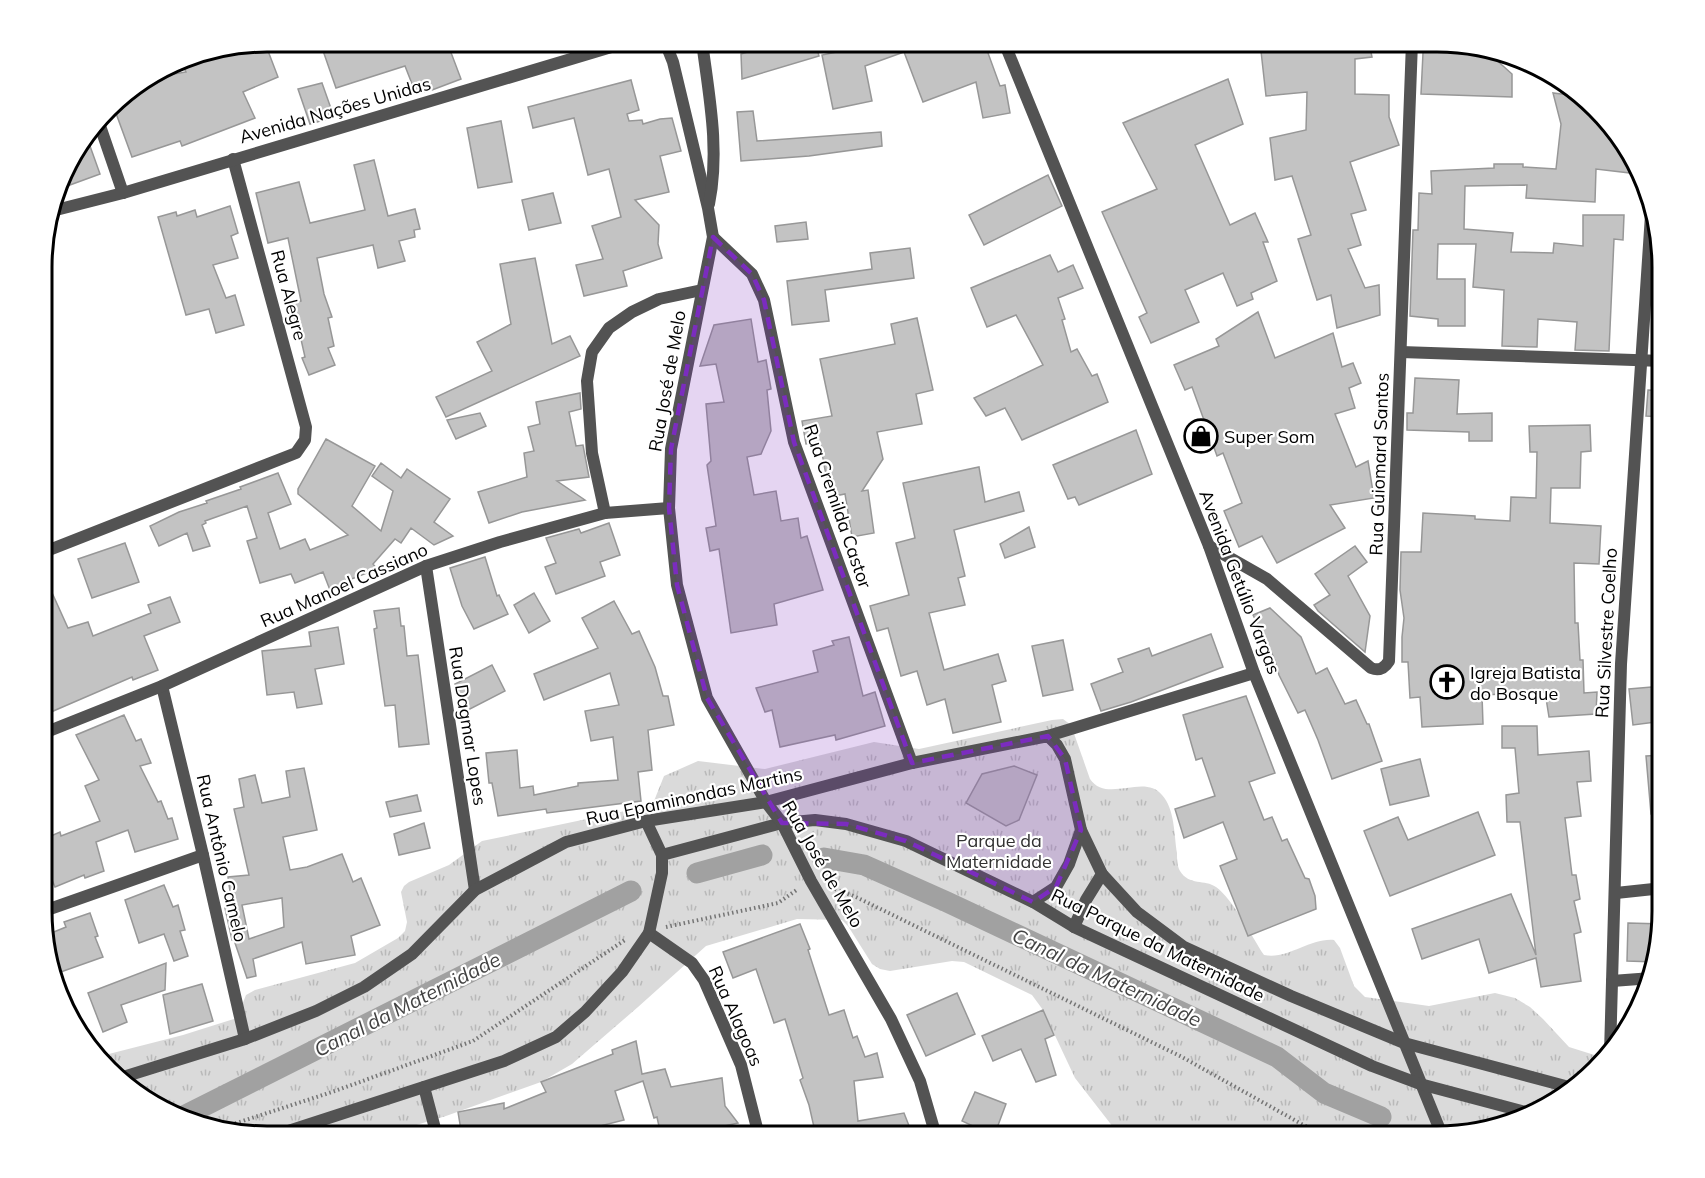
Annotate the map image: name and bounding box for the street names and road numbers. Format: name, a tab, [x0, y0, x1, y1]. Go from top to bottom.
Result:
street label: Avenida Nações Unidas	[237, 72, 434, 148]
street label: Rua Alegre	[266, 247, 312, 343]
street label: Rua José de Melo	[643, 309, 691, 453]
street label: Rua Guiomard Santos	[1364, 372, 1394, 556]
street label: Rua Cremilda Castor	[799, 421, 877, 592]
street label: Avenida Getúlio Vargas	[1194, 487, 1286, 677]
street label: Rua Manoel Cassiano	[257, 538, 431, 632]
street label: Rua Silvestre Coelho	[1590, 547, 1622, 719]
street label: Rua Dagmar Lopes	[444, 645, 492, 807]
street label: Rua Epaminondas Martins	[584, 762, 804, 830]
street label: Rua Antônio Camelo	[192, 772, 252, 944]
street label: Rua José de Melo	[777, 796, 869, 932]
street label: Rua Parque da Maternidade	[1048, 883, 1268, 1007]
street label: Rua Alagoas	[704, 962, 768, 1070]

